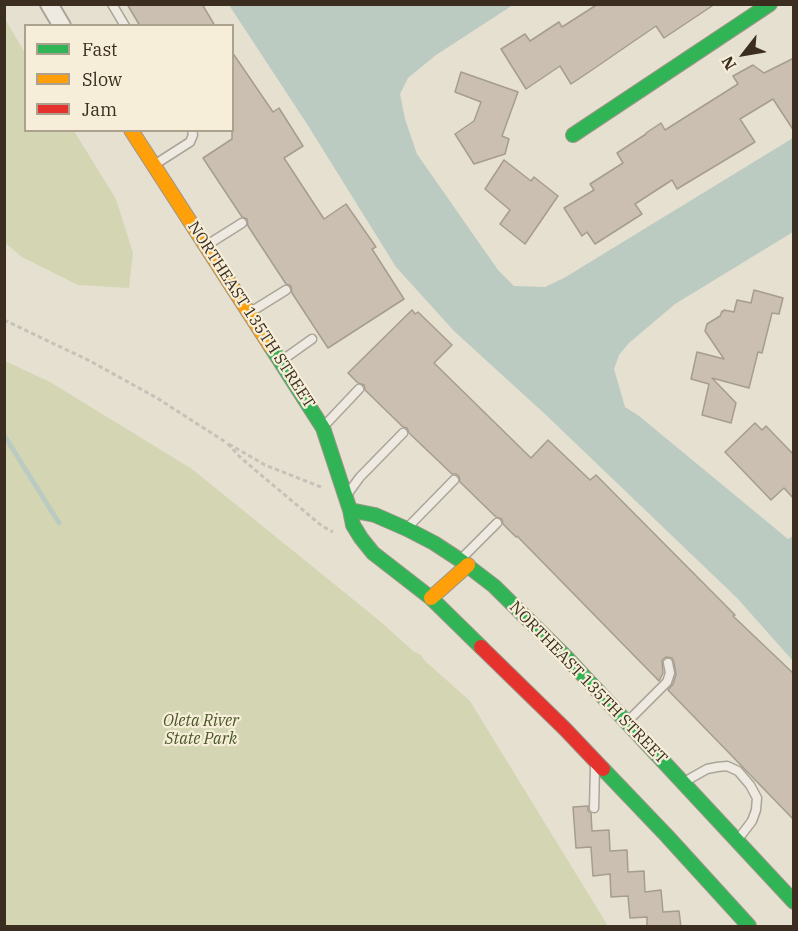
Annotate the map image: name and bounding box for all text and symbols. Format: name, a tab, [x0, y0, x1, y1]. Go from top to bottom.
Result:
legend	[24, 24, 234, 132]
north arrow	[714, 24, 774, 84]
text: Fast	[82, 38, 117, 61]
text: N	[717, 53, 740, 74]
text: Slow	[82, 68, 122, 91]
text: Jam	[82, 98, 117, 121]
street label: NORTHEAST 135TH STREET	[183, 218, 319, 412]
street label: NORTHEAST 135TH STREET	[505, 598, 671, 768]
park label: Oleta River State Park	[163, 711, 239, 749]

